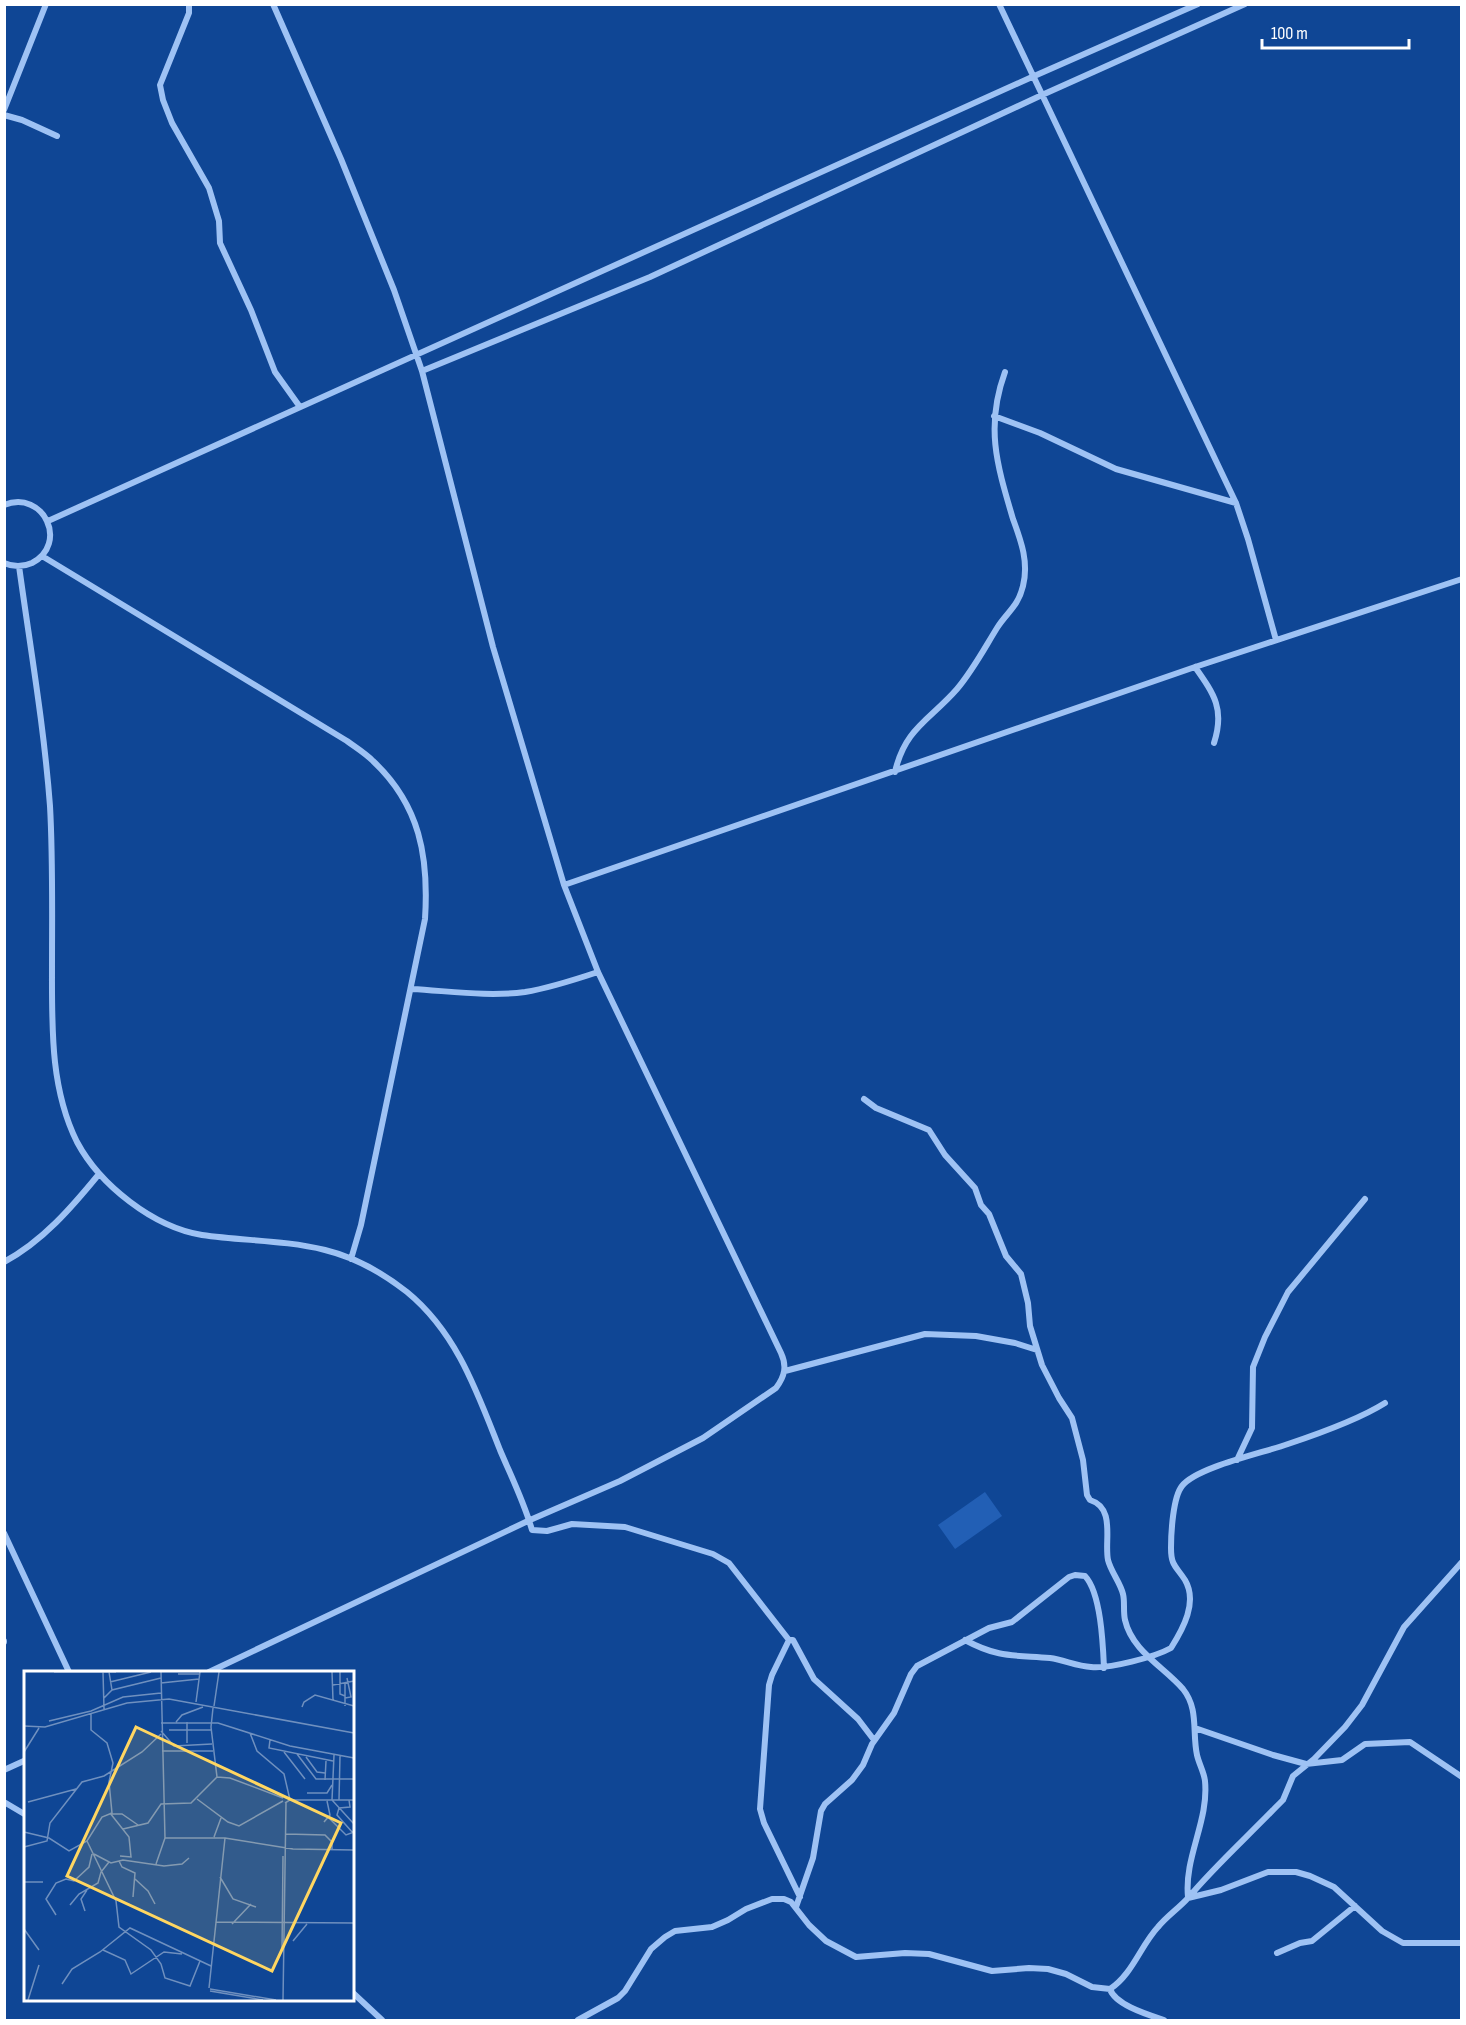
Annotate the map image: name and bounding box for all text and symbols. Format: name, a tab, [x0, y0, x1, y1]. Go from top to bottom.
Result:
scale bar	[1262, 12, 1409, 50]
text: 100 m	[1271, 23, 1308, 44]
inset map	[24, 1671, 354, 2001]

